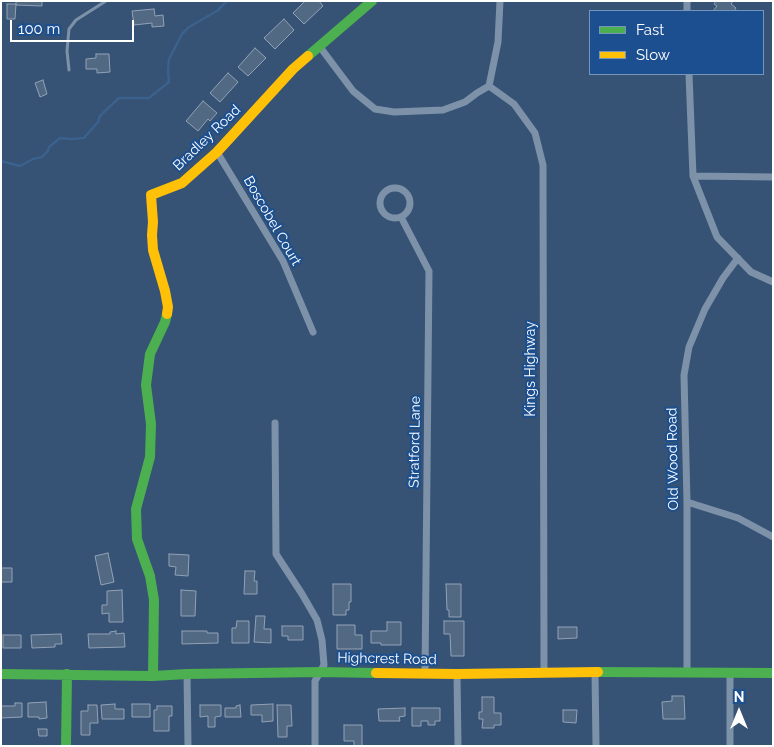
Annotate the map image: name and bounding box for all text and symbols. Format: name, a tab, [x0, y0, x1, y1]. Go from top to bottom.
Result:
scale bar	[12, 10, 136, 42]
legend	[589, 10, 764, 75]
text: 100 m	[18, 20, 60, 38]
text: Fast	[636, 21, 664, 39]
text: Slow	[636, 46, 670, 64]
street label: Bradley Road	[170, 102, 244, 174]
street label: Boscobel Court	[240, 173, 304, 269]
street label: Kings Highway	[523, 321, 539, 417]
street label: Stratford Lane	[406, 396, 424, 488]
street label: Old Wood Road	[664, 407, 682, 511]
street label: Highcrest Road	[337, 650, 437, 668]
north arrow	[714, 687, 764, 737]
text: N	[734, 689, 744, 705]

